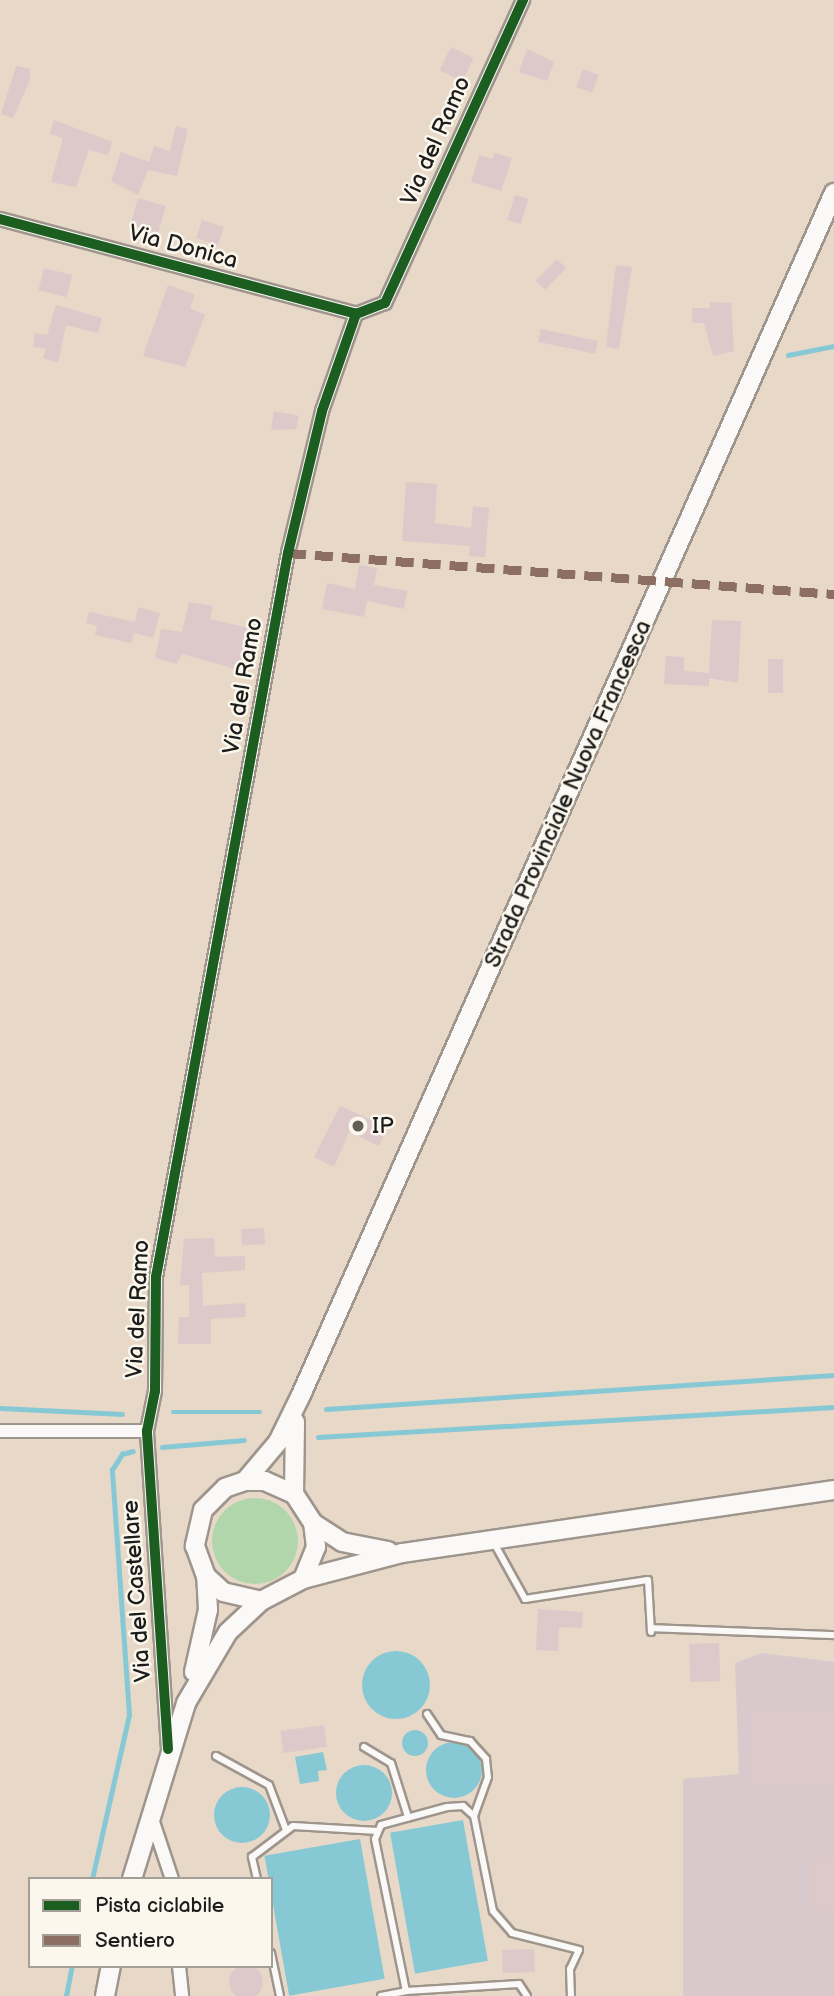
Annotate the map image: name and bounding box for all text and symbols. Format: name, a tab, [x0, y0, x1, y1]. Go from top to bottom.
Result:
street label: Via del Ramo	[395, 72, 477, 210]
street label: Via Donica	[125, 219, 241, 275]
street label: Via del Ramo	[217, 615, 269, 757]
street label: Strada Provinciale Nuova Francesca	[479, 616, 657, 972]
place label: IP	[372, 1112, 394, 1140]
marker: IP	[350, 1118, 366, 1134]
street label: Via del Ramo	[121, 1239, 155, 1379]
street label: Via del Castellare	[117, 1499, 157, 1683]
legend	[28, 1877, 273, 1968]
text: Pista ciclabile	[95, 1893, 224, 1918]
text: Sentiero	[95, 1928, 175, 1953]

